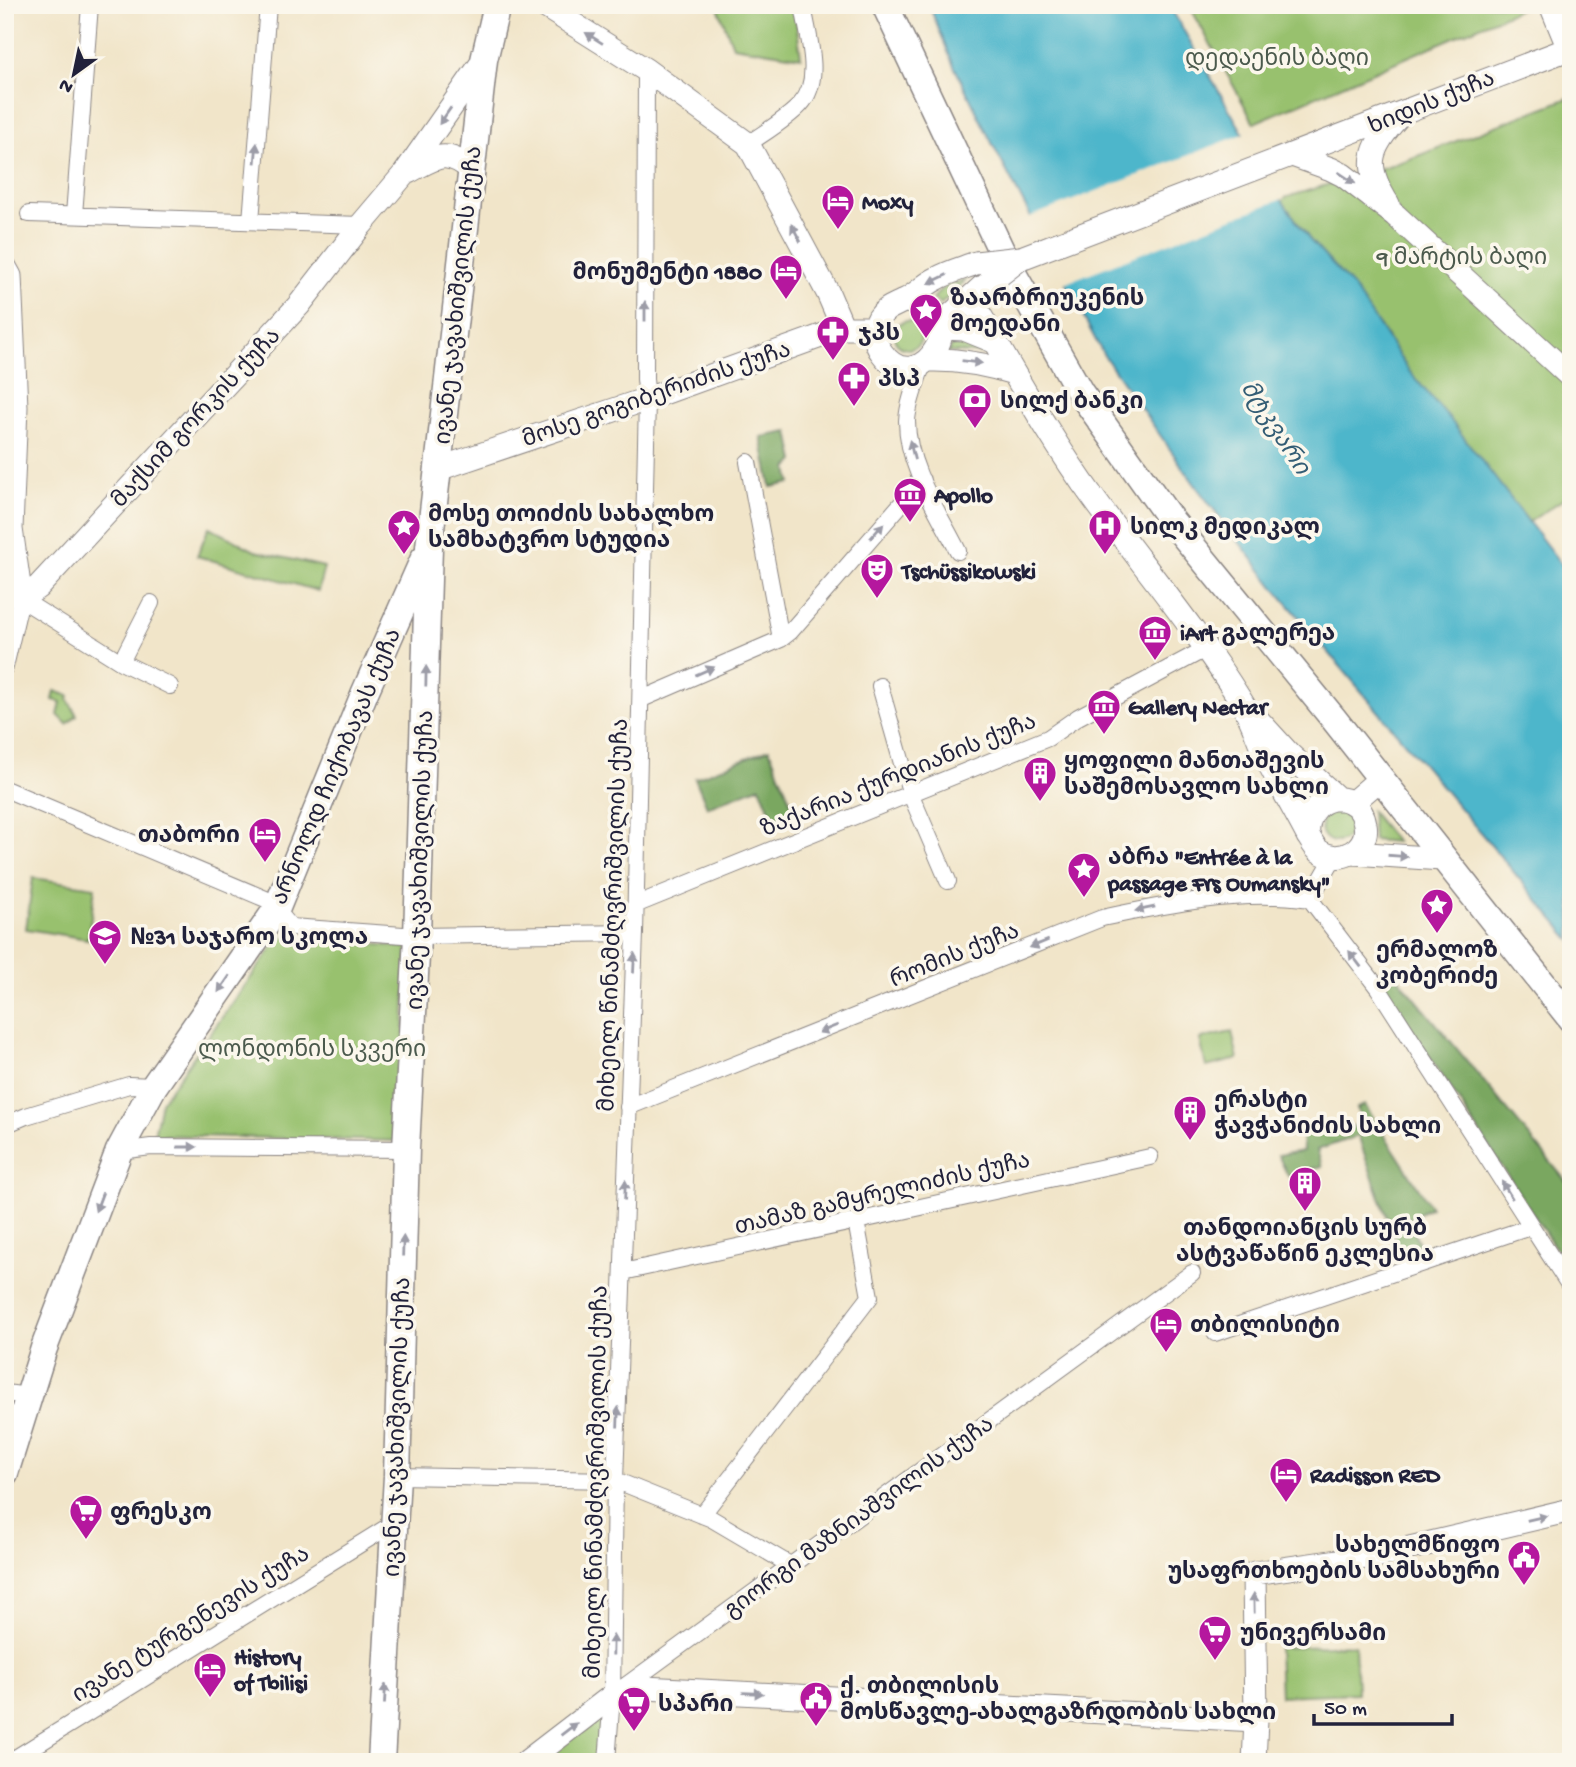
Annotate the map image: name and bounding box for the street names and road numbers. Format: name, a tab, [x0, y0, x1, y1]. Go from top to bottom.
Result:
street label: ხიდის ქუჩა	[1365, 67, 1499, 142]
street label: ივანე ჯავახიშვილის ქუჩა	[431, 145, 490, 446]
street label: მაქსიმ გორკის ქუჩა	[107, 323, 288, 515]
street label: მოსე გოგიბერიძის ქუჩა	[519, 337, 795, 455]
street label: არნოლდ ჩიქობავას ქუჩა	[267, 625, 409, 910]
street label: ზაქარია ქურდიანის ქუჩა	[757, 709, 1041, 845]
street label: ივანე ჯავახიშვილის ქუჩა	[404, 710, 441, 1011]
street label: მიხეილ წინამძღვრიშვილის ქუჩა	[594, 718, 636, 1112]
street label: რომის ქუჩა	[886, 918, 1024, 995]
street label: თამაზ გამყრელიძის ქუჩა	[732, 1147, 1033, 1243]
street label: ივანე ჯავახიშვილის ქუჩა	[381, 1277, 418, 1578]
street label: მიხეილ წინამძღვრიშვილის ქუჩა	[581, 1285, 615, 1679]
street label: გიორგი მაზნიაშვილის ქუჩა	[720, 1411, 1000, 1626]
street label: ივანე ტურგენევის ქუჩა	[68, 1541, 316, 1710]

